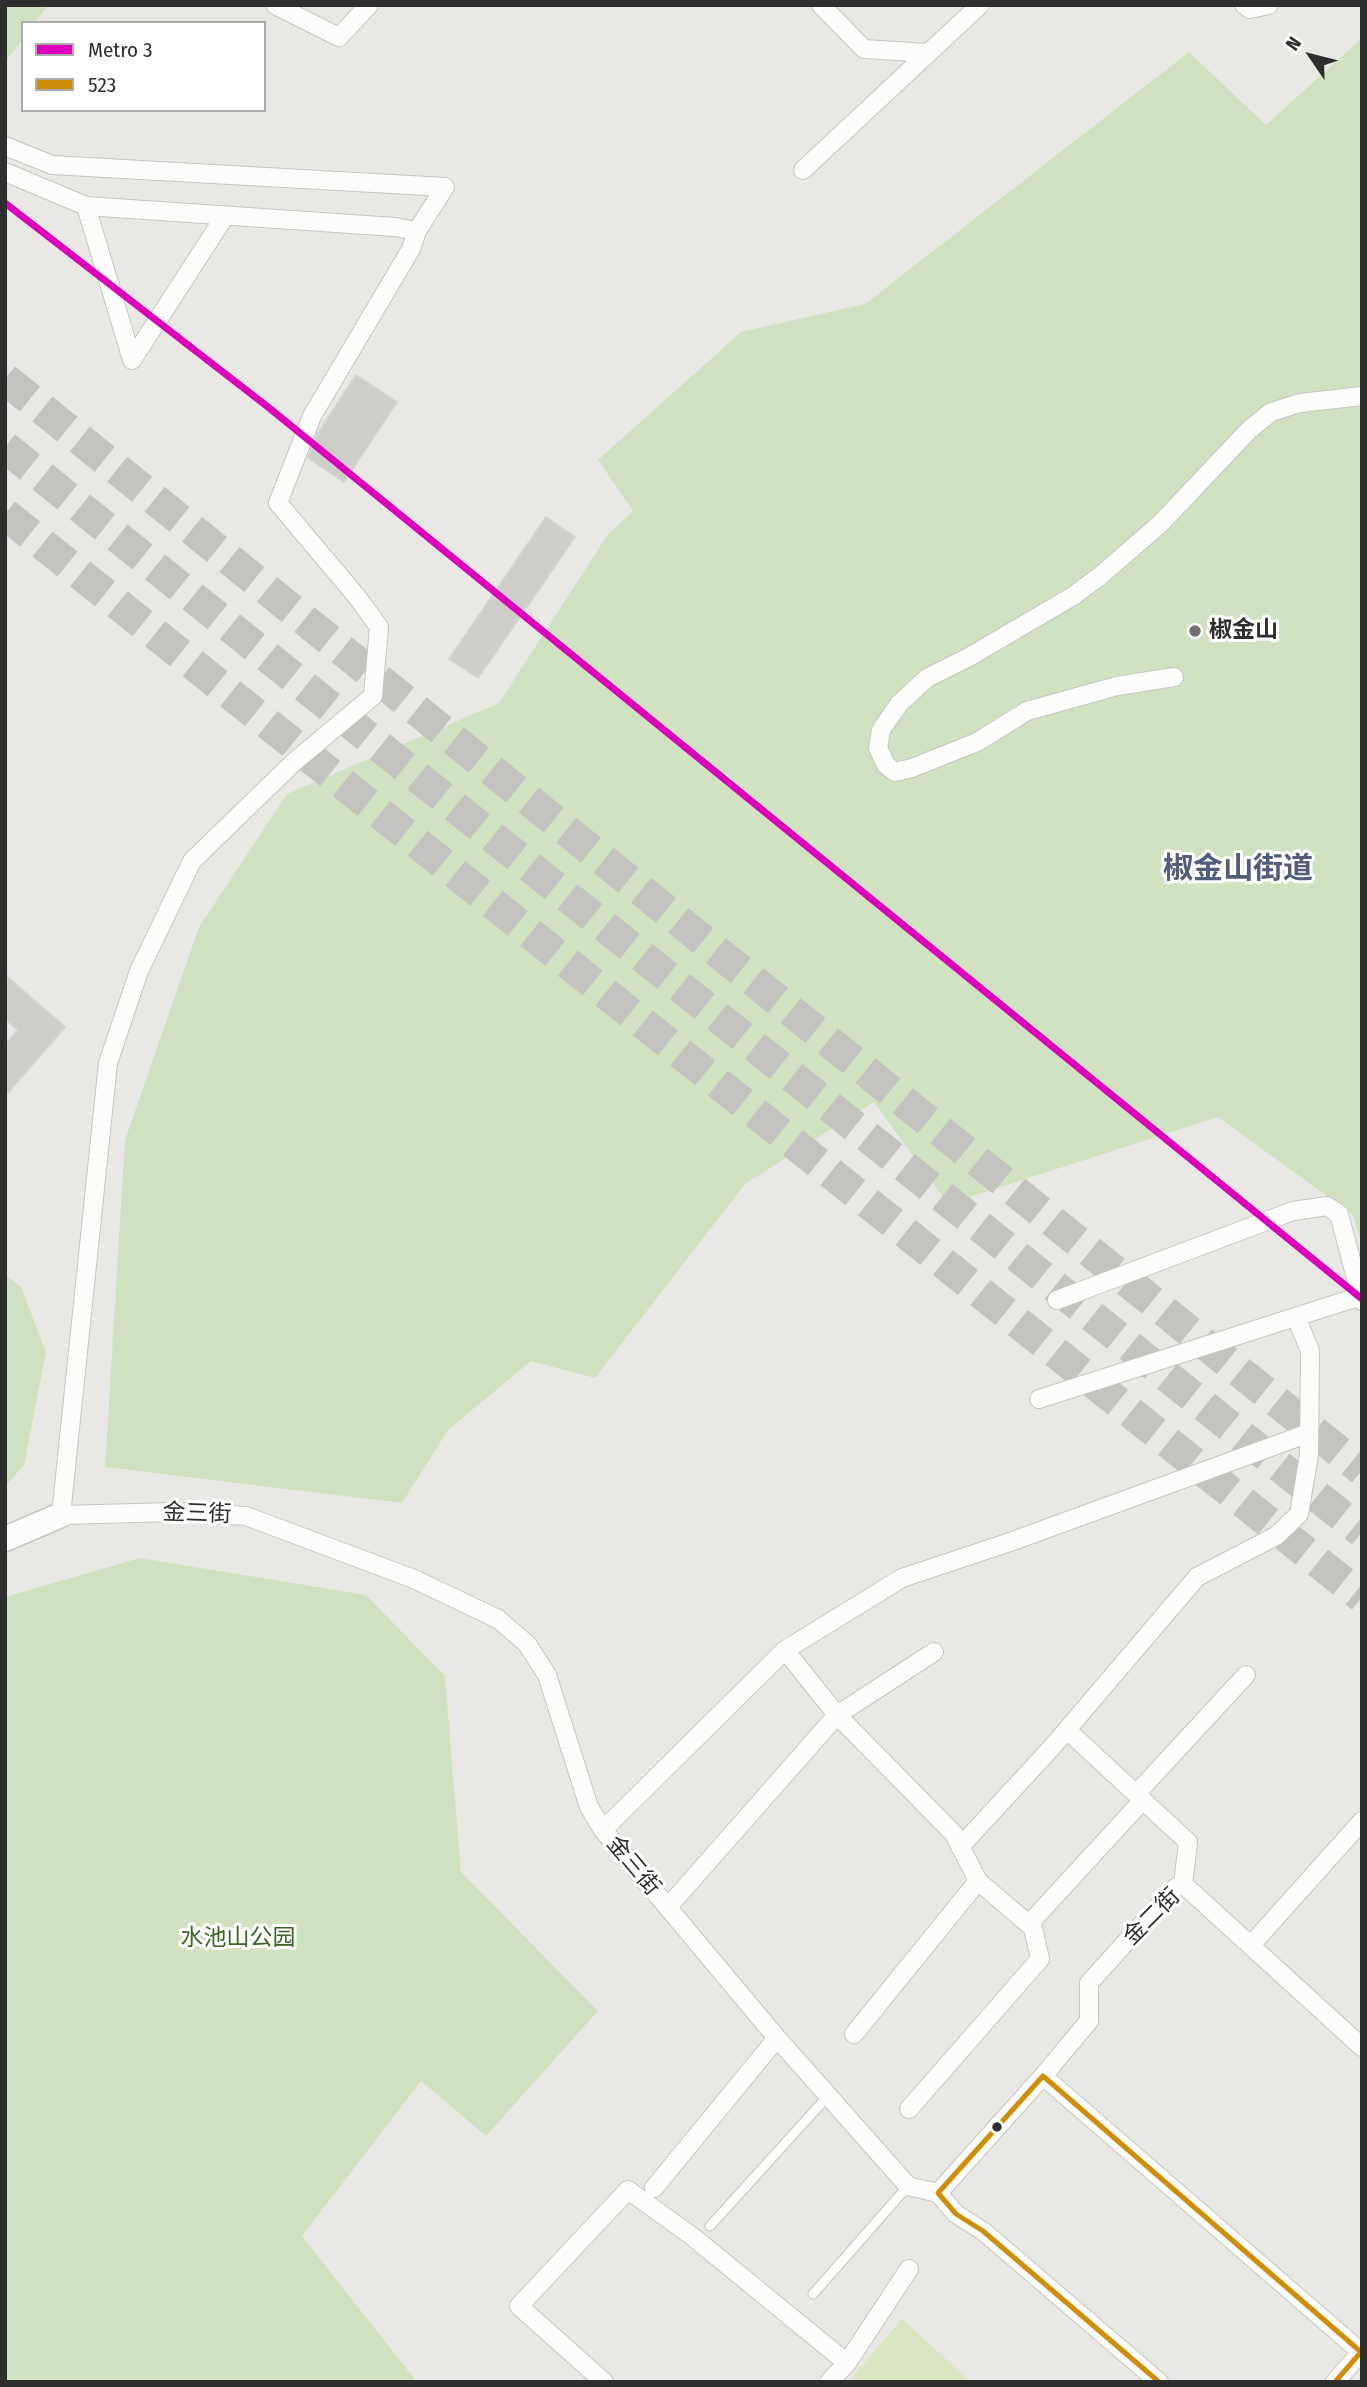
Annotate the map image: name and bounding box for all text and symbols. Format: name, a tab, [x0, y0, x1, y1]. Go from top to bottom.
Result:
legend	[21, 21, 266, 112]
north arrow	[1276, 21, 1346, 91]
text: N	[1281, 32, 1306, 55]
text: Metro 3	[88, 37, 152, 63]
text: 523	[88, 72, 116, 98]
place label: 椒金山	[1209, 617, 1278, 645]
marker: 椒金山	[1187, 623, 1203, 639]
district label: 椒金山街道	[1163, 852, 1313, 888]
street label: 金三街	[162, 1499, 232, 1529]
street label: 金三街	[600, 1831, 666, 1901]
street label: 金二街	[1118, 1883, 1186, 1951]
park label: 水池山公园	[181, 1925, 295, 1953]
unlabelled marker	[990, 2120, 1004, 2134]

